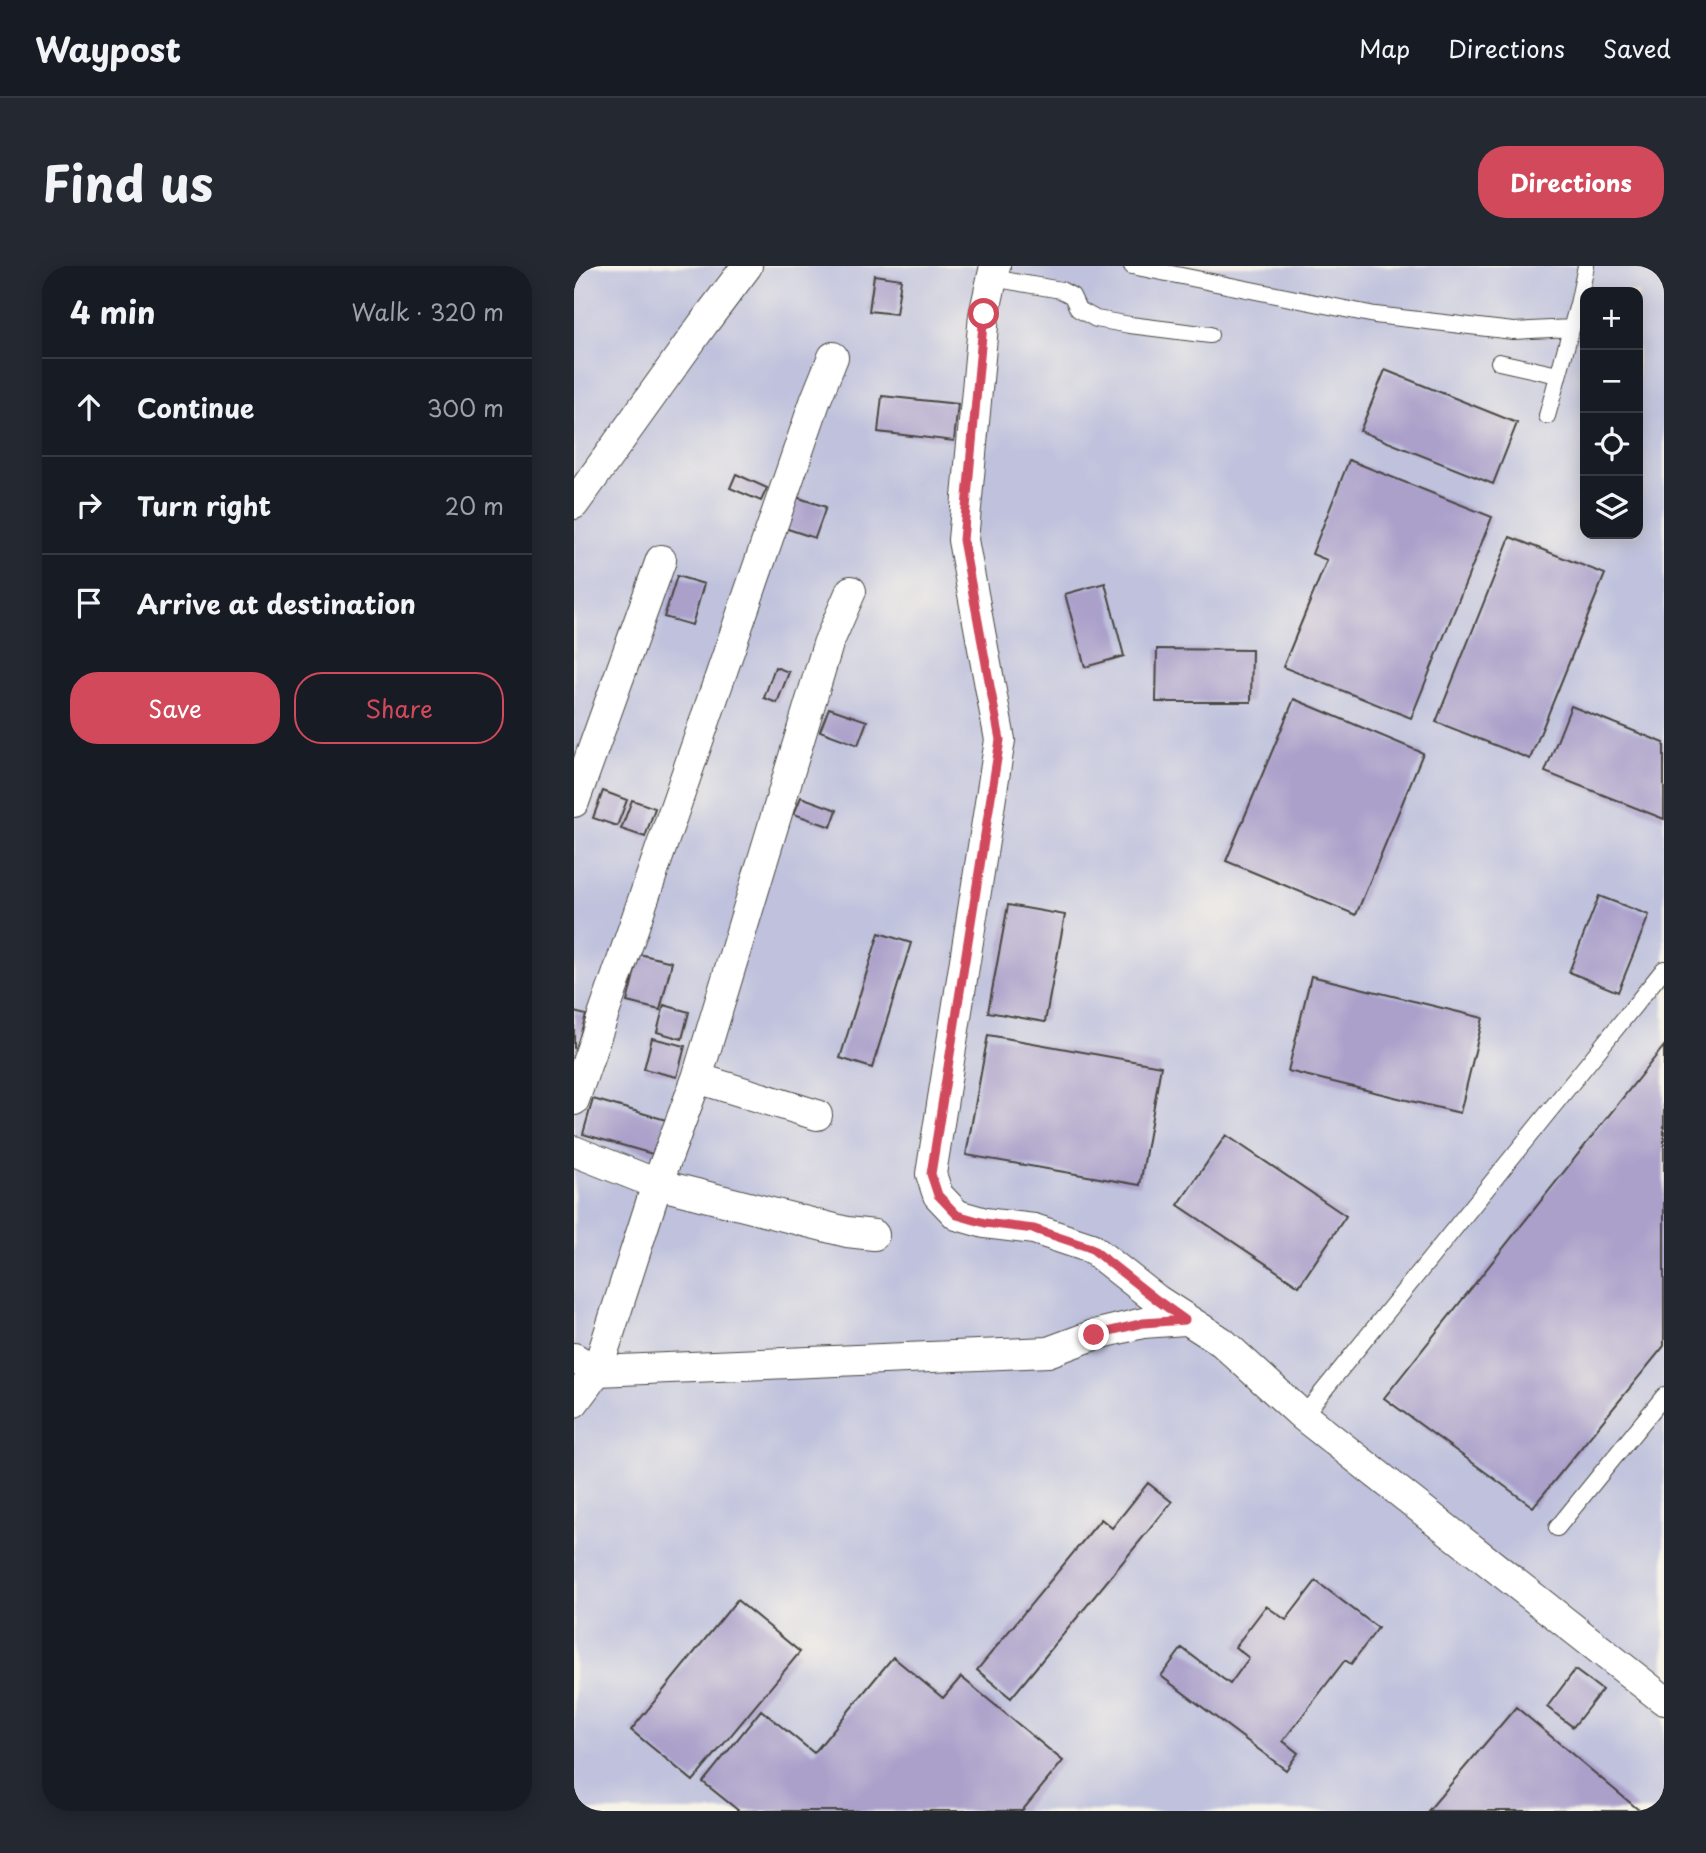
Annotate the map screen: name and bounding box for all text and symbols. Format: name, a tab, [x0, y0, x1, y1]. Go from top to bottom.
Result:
text: Waypost	[35, 23, 181, 73]
text: Map	[1359, 30, 1410, 66]
text: Directions	[1448, 30, 1565, 66]
text: Saved	[1603, 30, 1671, 66]
text: Find us	[42, 145, 213, 219]
button: Directions	[1478, 146, 1664, 218]
map controls	[1580, 287, 1643, 539]
button: +	[1580, 287, 1643, 350]
text: 4 min	[70, 289, 156, 334]
text: Walk · 320 m	[351, 294, 504, 329]
route start	[968, 298, 999, 329]
button: −	[1580, 350, 1643, 413]
icon: ahead	[70, 388, 108, 426]
text: Continue	[137, 388, 254, 427]
text: 300 m	[427, 390, 504, 425]
button: locate	[1580, 413, 1643, 476]
button: layers	[1580, 476, 1643, 539]
icon: right	[70, 486, 108, 524]
text: Turn right	[137, 486, 271, 525]
text: 20 m	[445, 488, 504, 523]
icon: arrive	[70, 584, 108, 622]
text: Arrive at destination	[137, 584, 416, 623]
button: Save	[70, 672, 280, 744]
button: Share	[294, 672, 504, 744]
route end	[1078, 1319, 1109, 1350]

